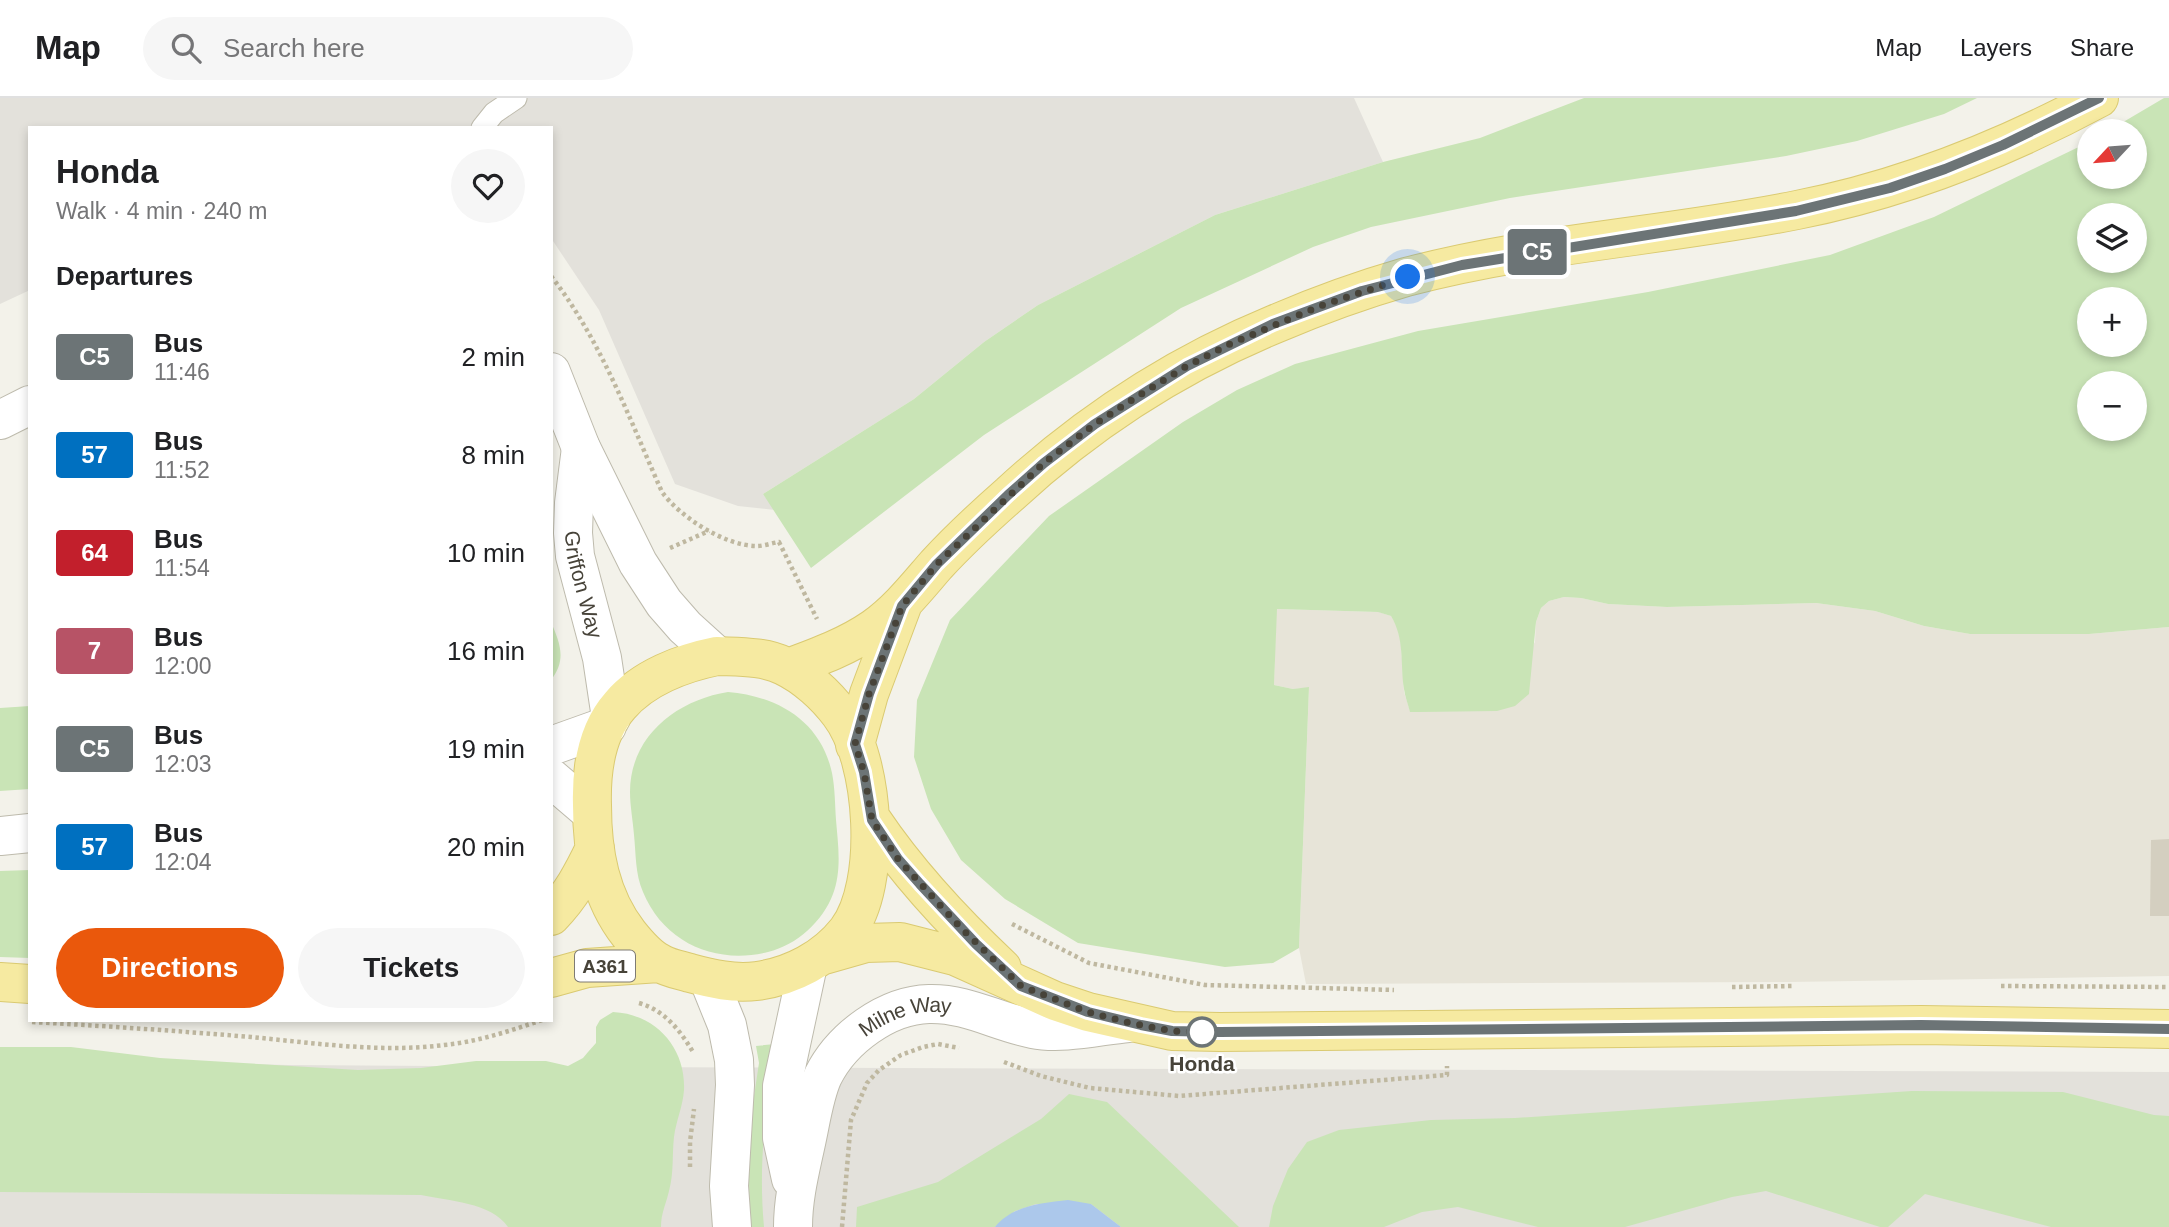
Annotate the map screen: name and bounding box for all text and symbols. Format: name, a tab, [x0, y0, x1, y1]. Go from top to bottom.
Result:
search box	[143, 17, 633, 80]
text: Map	[35, 29, 101, 66]
icon: search	[167, 29, 205, 67]
text: Search here	[223, 33, 365, 63]
text: Map	[1875, 34, 1922, 61]
text: Layers	[1960, 34, 2032, 61]
text: Share	[2070, 34, 2134, 61]
north arrow	[2077, 119, 2147, 189]
map controls	[2077, 119, 2147, 441]
button: heart	[451, 149, 525, 223]
text: Honda	[56, 153, 159, 190]
text: Walk · 4 min · 240 m	[56, 198, 267, 224]
button: layers	[2077, 203, 2147, 273]
line badge: C5	[1506, 229, 1568, 275]
text: C5	[1522, 238, 1552, 265]
your location	[1390, 259, 1425, 294]
text: Departures	[56, 261, 193, 291]
button: +	[2077, 287, 2147, 357]
text: Bus	[154, 328, 203, 358]
text: 2 min	[461, 342, 525, 372]
text: C5	[79, 343, 110, 370]
text: 11:46	[154, 359, 210, 385]
button: −	[2077, 371, 2147, 441]
text: Bus	[154, 426, 203, 456]
text: 8 min	[461, 440, 525, 470]
text: 57	[81, 441, 108, 468]
text: 11:52	[154, 457, 210, 483]
text: Bus	[154, 524, 203, 554]
street label: Griffon Way	[561, 530, 608, 641]
text: 10 min	[447, 538, 525, 568]
text: 64	[81, 539, 108, 566]
text: 11:54	[154, 555, 210, 581]
text: Bus	[154, 622, 203, 652]
text: 16 min	[447, 636, 525, 666]
text: 7	[88, 637, 101, 664]
text: 12:00	[154, 653, 212, 679]
text: Bus	[154, 720, 203, 750]
text: 19 min	[447, 734, 525, 764]
text: C5	[79, 735, 110, 762]
text: 12:03	[154, 751, 212, 777]
text: Bus	[154, 818, 203, 848]
text: 20 min	[447, 832, 525, 862]
text: 57	[81, 833, 108, 860]
text: 12:04	[154, 849, 212, 875]
button: Directions	[56, 928, 284, 1008]
button: Tickets	[298, 928, 525, 1008]
road number: A361	[575, 950, 635, 982]
street label: Milne Way	[854, 992, 953, 1040]
marker: Honda	[1187, 1017, 1217, 1047]
place label: Honda	[1169, 1052, 1235, 1075]

